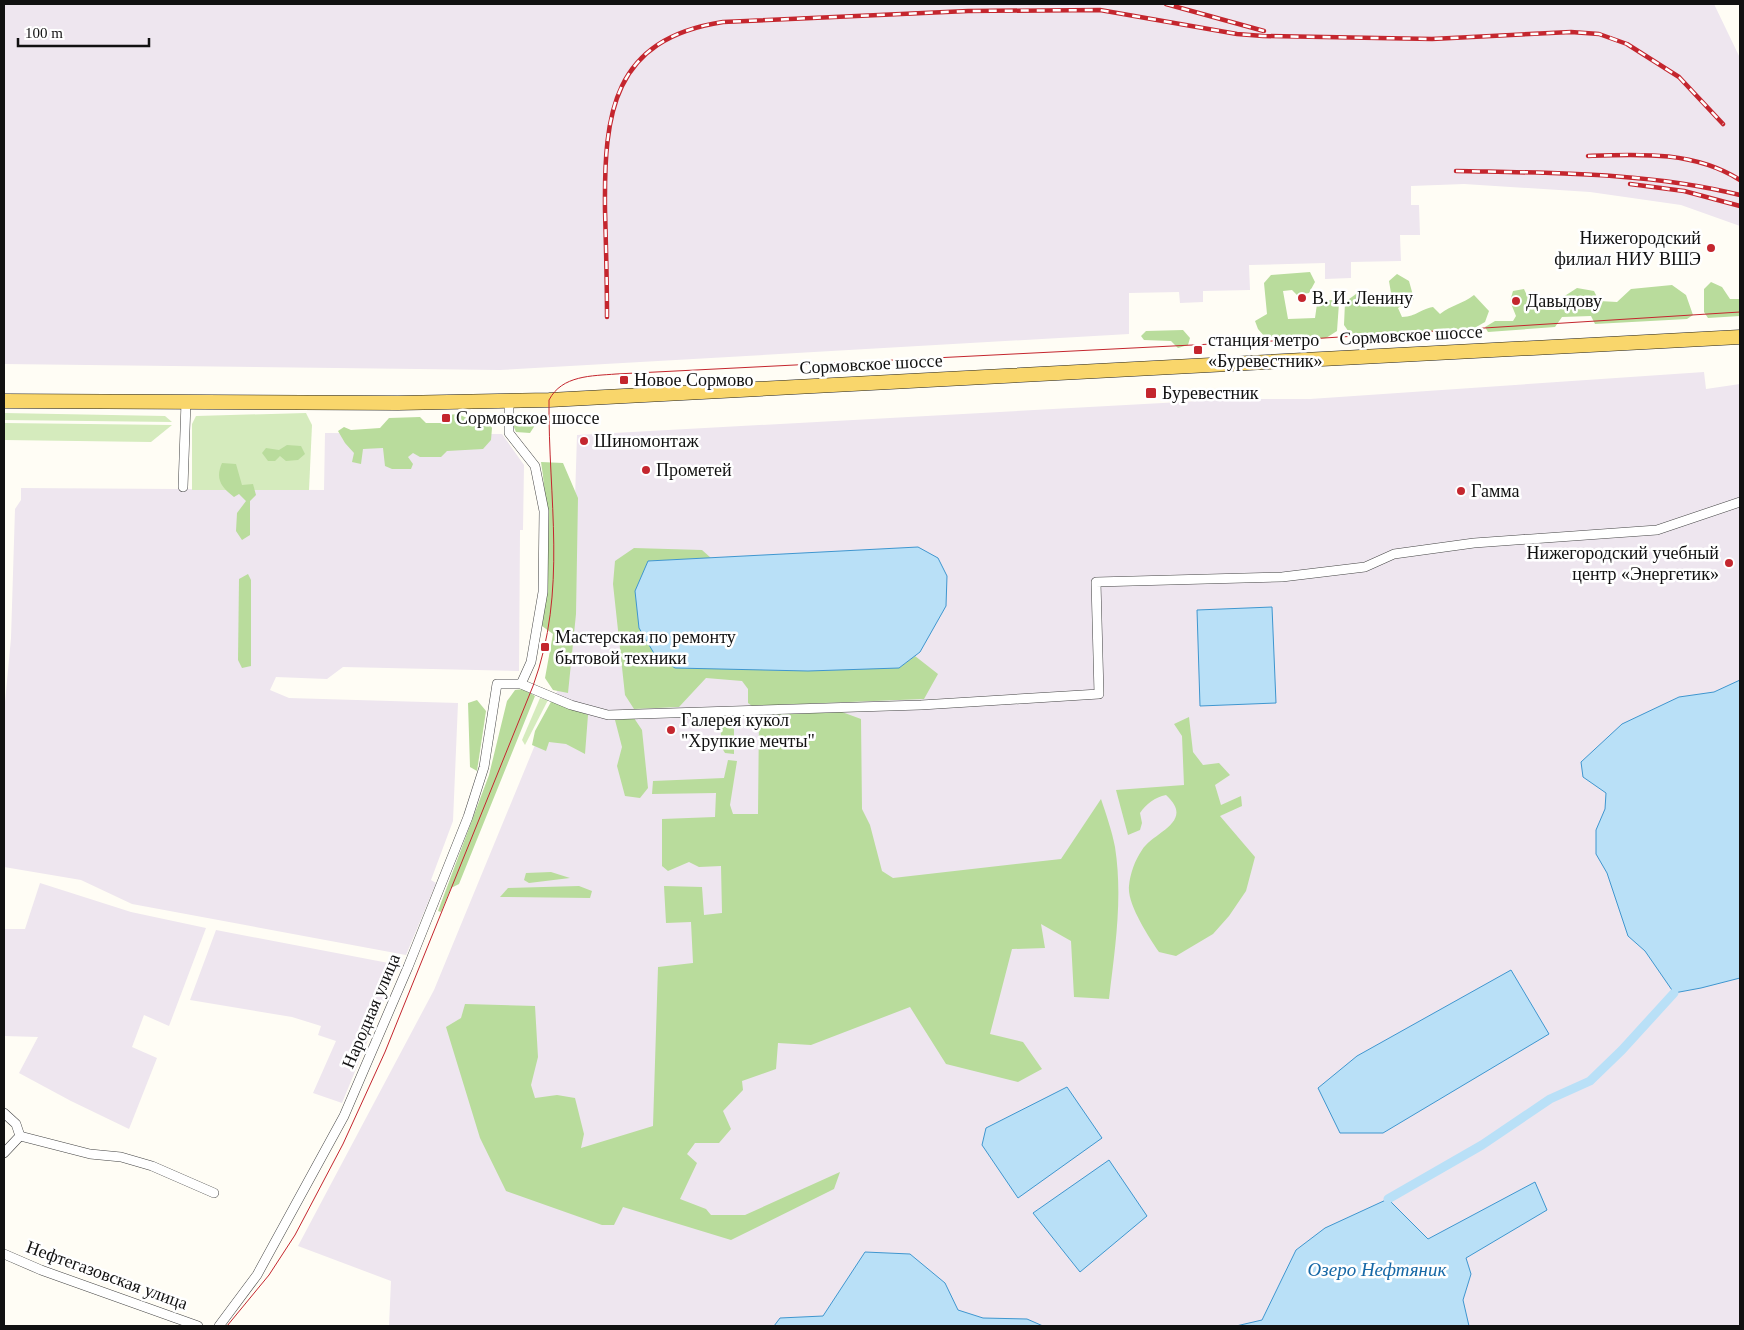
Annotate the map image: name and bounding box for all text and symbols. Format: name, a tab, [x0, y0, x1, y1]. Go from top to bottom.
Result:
scale bar	[18, 15, 149, 47]
text: 100 m	[25, 25, 63, 41]
place label: Нижегородский филиал НИУ ВШЭ	[1554, 228, 1701, 269]
marker: Нижегородский филиал НИУ ВШЭ	[1705, 242, 1717, 254]
place label: В. И. Ленину	[1312, 288, 1413, 308]
place label: Давыдову	[1526, 291, 1602, 311]
marker: В. И. Ленину	[1296, 292, 1308, 304]
marker: Давыдову	[1510, 295, 1522, 307]
street label: Сормовское шоссе	[1339, 321, 1483, 349]
place label: станция метро «Буревестник»	[1208, 330, 1323, 371]
marker: станция метро «Буревестник»	[1192, 344, 1204, 356]
street label: Сормовское шоссе	[799, 350, 943, 378]
place label: Новое Сормово	[634, 370, 754, 390]
marker: Новое Сормово	[618, 374, 630, 386]
place label: Буревестник	[1162, 383, 1259, 403]
marker: Буревестник	[1144, 386, 1158, 400]
place label: Сормовское шоссе	[456, 408, 600, 428]
marker: Сормовское шоссе	[440, 412, 452, 424]
place label: Шиномонтаж	[594, 431, 699, 451]
marker: Шиномонтаж	[578, 435, 590, 447]
place label: Прометей	[656, 460, 732, 480]
marker: Прометей	[640, 464, 652, 476]
place label: Гамма	[1471, 481, 1520, 501]
marker: Гамма	[1455, 485, 1467, 497]
place label: Нижегородский учебный центр «Энергетик»	[1527, 543, 1719, 584]
marker: Нижегородский учебный центр «Энергетик»	[1723, 557, 1735, 569]
place label: Мастерская по ремонту бытовой техники	[555, 627, 736, 668]
marker: Мастерская по ремонту бытовой техники	[539, 641, 551, 653]
place label: Галерея кукол "Хрупкие мечты"	[681, 710, 815, 751]
marker: Галерея кукол "Хрупкие мечты"	[665, 724, 677, 736]
street label: Народная улица	[338, 951, 404, 1071]
street label: Нефтегазовская улица	[24, 1236, 190, 1314]
water label: Озеро Нефтяник	[1308, 1259, 1448, 1280]

